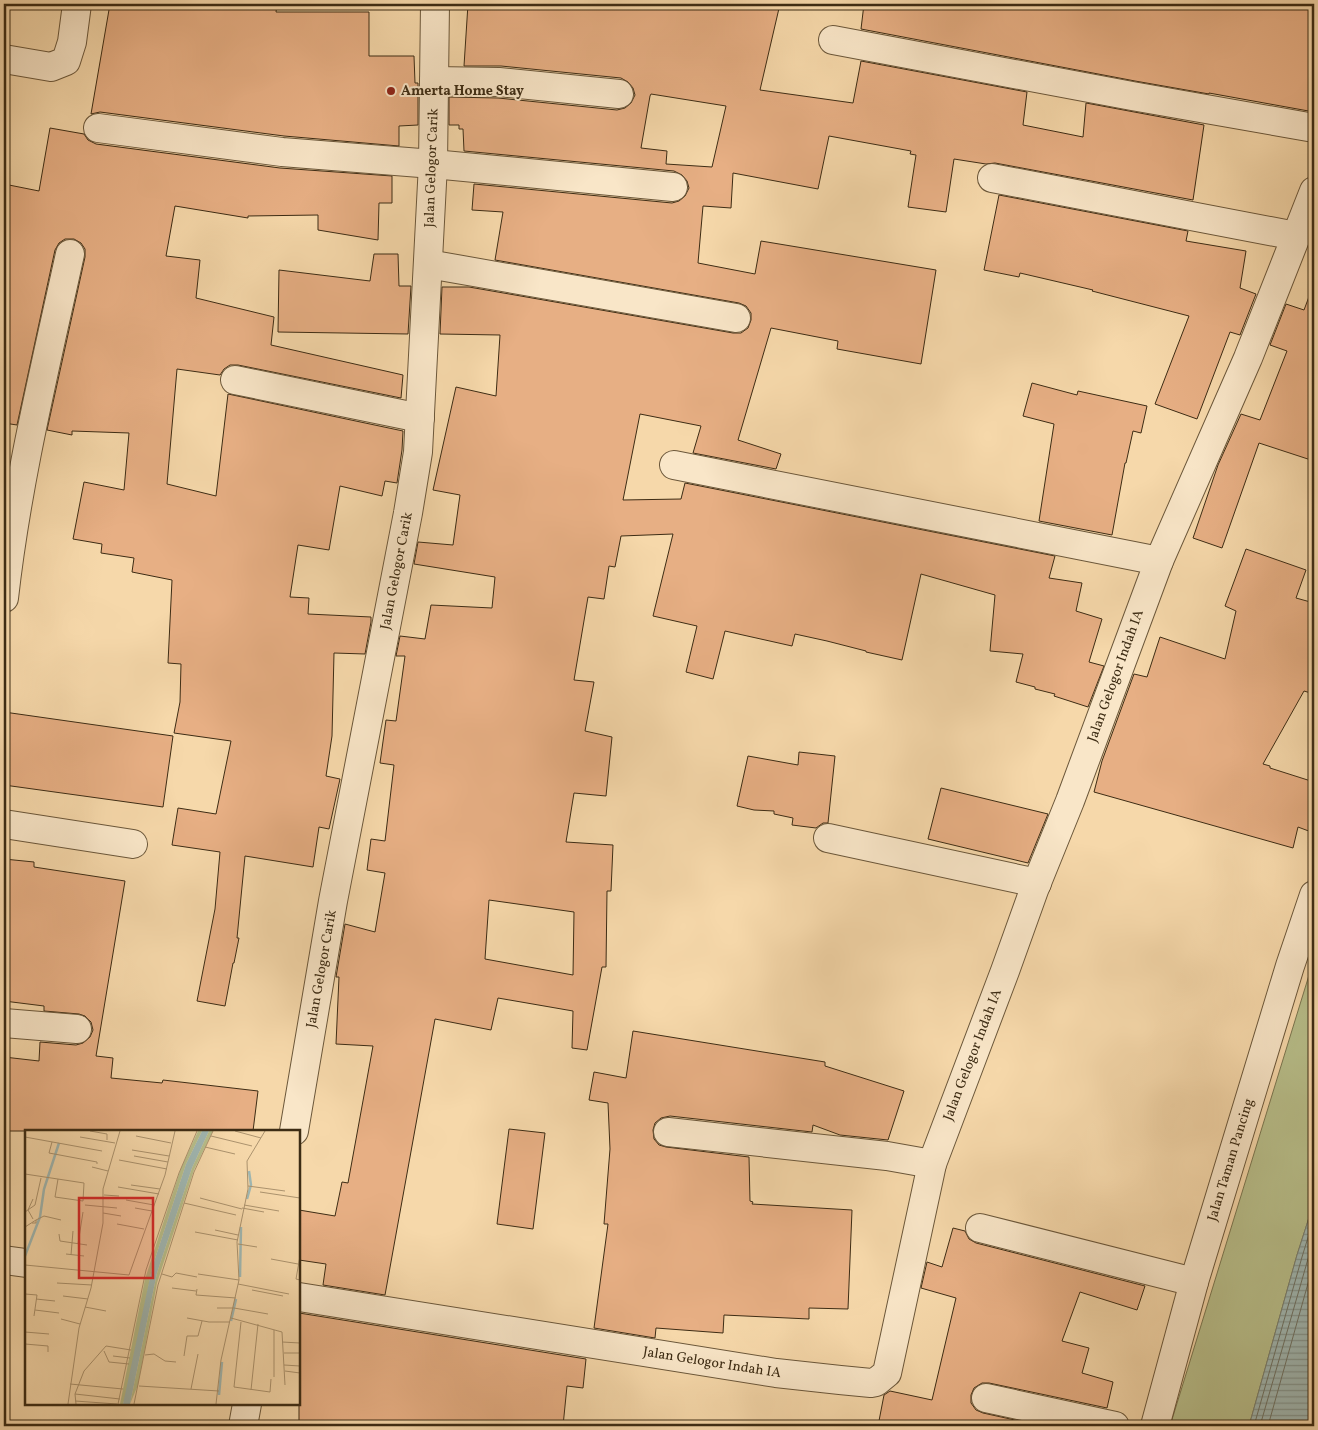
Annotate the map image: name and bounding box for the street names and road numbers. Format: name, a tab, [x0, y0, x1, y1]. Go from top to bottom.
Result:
street label: Jalan Gelogor Carik	[420, 108, 444, 228]
street label: Jalan Gelogor Carik	[376, 510, 418, 631]
street label: Jalan Gelogor Indah IA	[1083, 607, 1149, 745]
street label: Jalan Gelogor Carik	[302, 908, 342, 1029]
street label: Jalan Gelogor Indah IA	[939, 986, 1007, 1124]
street label: Jalan Taman Pancing	[1203, 1096, 1259, 1224]
street label: Jalan Gelogor Indah IA	[641, 1343, 783, 1383]

